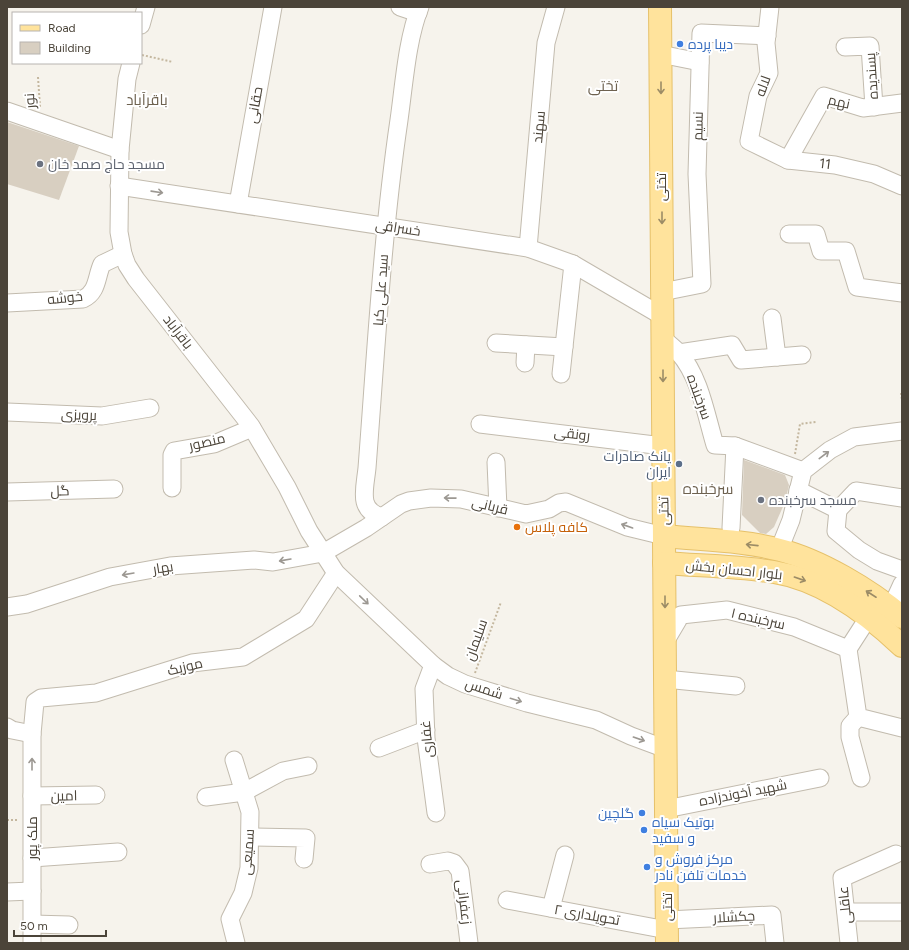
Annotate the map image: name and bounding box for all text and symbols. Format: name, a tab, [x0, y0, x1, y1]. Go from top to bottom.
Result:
legend	[12, 12, 142, 64]
text: Road	[48, 21, 76, 35]
place label: دیبا پرده	[688, 36, 733, 54]
marker: دیبا پرده	[675, 39, 685, 49]
text: Building	[48, 41, 91, 55]
street label: پسندیده	[862, 52, 883, 100]
street label: لاله	[751, 73, 775, 99]
district label: تختی	[588, 77, 618, 96]
one-way arrow	[657, 81, 665, 94]
street label: حقانی	[243, 85, 267, 125]
district label: باقرآباد	[126, 91, 168, 109]
street label: نهم	[826, 91, 852, 114]
street label: نور	[21, 93, 39, 110]
street label: سهند	[529, 110, 549, 144]
street label: نسیم	[689, 111, 708, 141]
street label: 11	[818, 155, 832, 173]
place label: مسجد حاج صمد خان	[48, 156, 165, 173]
marker: مسجد حاج صمد خان	[35, 159, 45, 169]
street label: تختی	[653, 172, 670, 201]
one-way arrow	[150, 188, 163, 196]
one-way arrow	[658, 211, 666, 224]
street label: خسراقی	[374, 216, 422, 240]
street label: سید علی کیا	[370, 253, 392, 327]
street label: خوشه	[46, 288, 84, 308]
street label: باقرآباد	[159, 311, 197, 353]
one-way arrow	[659, 369, 667, 382]
street label: سرخبنده	[683, 372, 715, 422]
street label: پرویزی	[61, 406, 98, 425]
street label: رونقی	[553, 424, 591, 444]
street label: منصور	[186, 430, 227, 455]
place label: یانک صادرات ایران	[604, 448, 671, 481]
one-way arrow	[819, 451, 830, 459]
marker: یانک صادرات ایران	[674, 459, 684, 469]
district label: سرخبنده	[683, 480, 733, 498]
street label: گل	[50, 482, 70, 500]
place label: مسجد سرخبنده	[769, 492, 857, 509]
street label: قربانی	[470, 493, 510, 519]
one-way arrow	[444, 494, 457, 502]
marker: مسجد سرخبنده	[756, 495, 766, 505]
street label: تختی	[655, 496, 673, 525]
place label: کافه پلاس	[525, 519, 588, 537]
marker: کافه پلاس	[512, 522, 522, 532]
one-way arrow	[620, 522, 633, 529]
one-way arrow	[746, 541, 759, 549]
one-way arrow	[278, 556, 291, 564]
street label: بلوار احسان بخش	[685, 556, 783, 584]
street label: بهار	[150, 558, 175, 578]
one-way arrow	[122, 570, 135, 578]
one-way arrow	[794, 576, 806, 584]
one-way arrow	[865, 590, 876, 598]
one-way arrow	[359, 595, 369, 605]
one-way arrow	[661, 595, 668, 608]
street label: سرخبنده ۱	[729, 605, 787, 633]
street label: سلیمان	[461, 617, 491, 663]
street label: موزیک	[166, 655, 204, 679]
street label: شمس	[463, 675, 505, 703]
one-way arrow	[509, 697, 522, 704]
street label: غفاری	[417, 720, 437, 758]
one-way arrow	[633, 736, 645, 744]
one-way arrow	[28, 758, 36, 771]
street label: شهید آخوندزاده	[698, 776, 788, 810]
street label: امین	[51, 787, 77, 805]
place label: گلچین	[598, 805, 634, 823]
marker: گلچین	[637, 808, 647, 818]
place label: بوتیک سیاه و سفید	[652, 814, 715, 847]
street label: ملک پور	[24, 816, 42, 861]
marker: بوتیک سیاه و سفید	[639, 825, 649, 835]
street label: سمیعی	[238, 828, 258, 876]
place label: مرکز فروش و خدمات تلفن نادر	[654, 851, 746, 884]
marker: مرکز فروش و خدمات تلفن نادر	[642, 862, 652, 872]
street label: زعفرانی	[453, 879, 475, 925]
street label: عاقلی	[835, 885, 855, 925]
street label: تختی	[659, 892, 676, 921]
street label: تحویلداری ۲	[553, 901, 622, 929]
street label: چکشلار	[712, 907, 756, 928]
scale bar	[14, 912, 106, 938]
text: 50 m	[20, 919, 48, 933]

